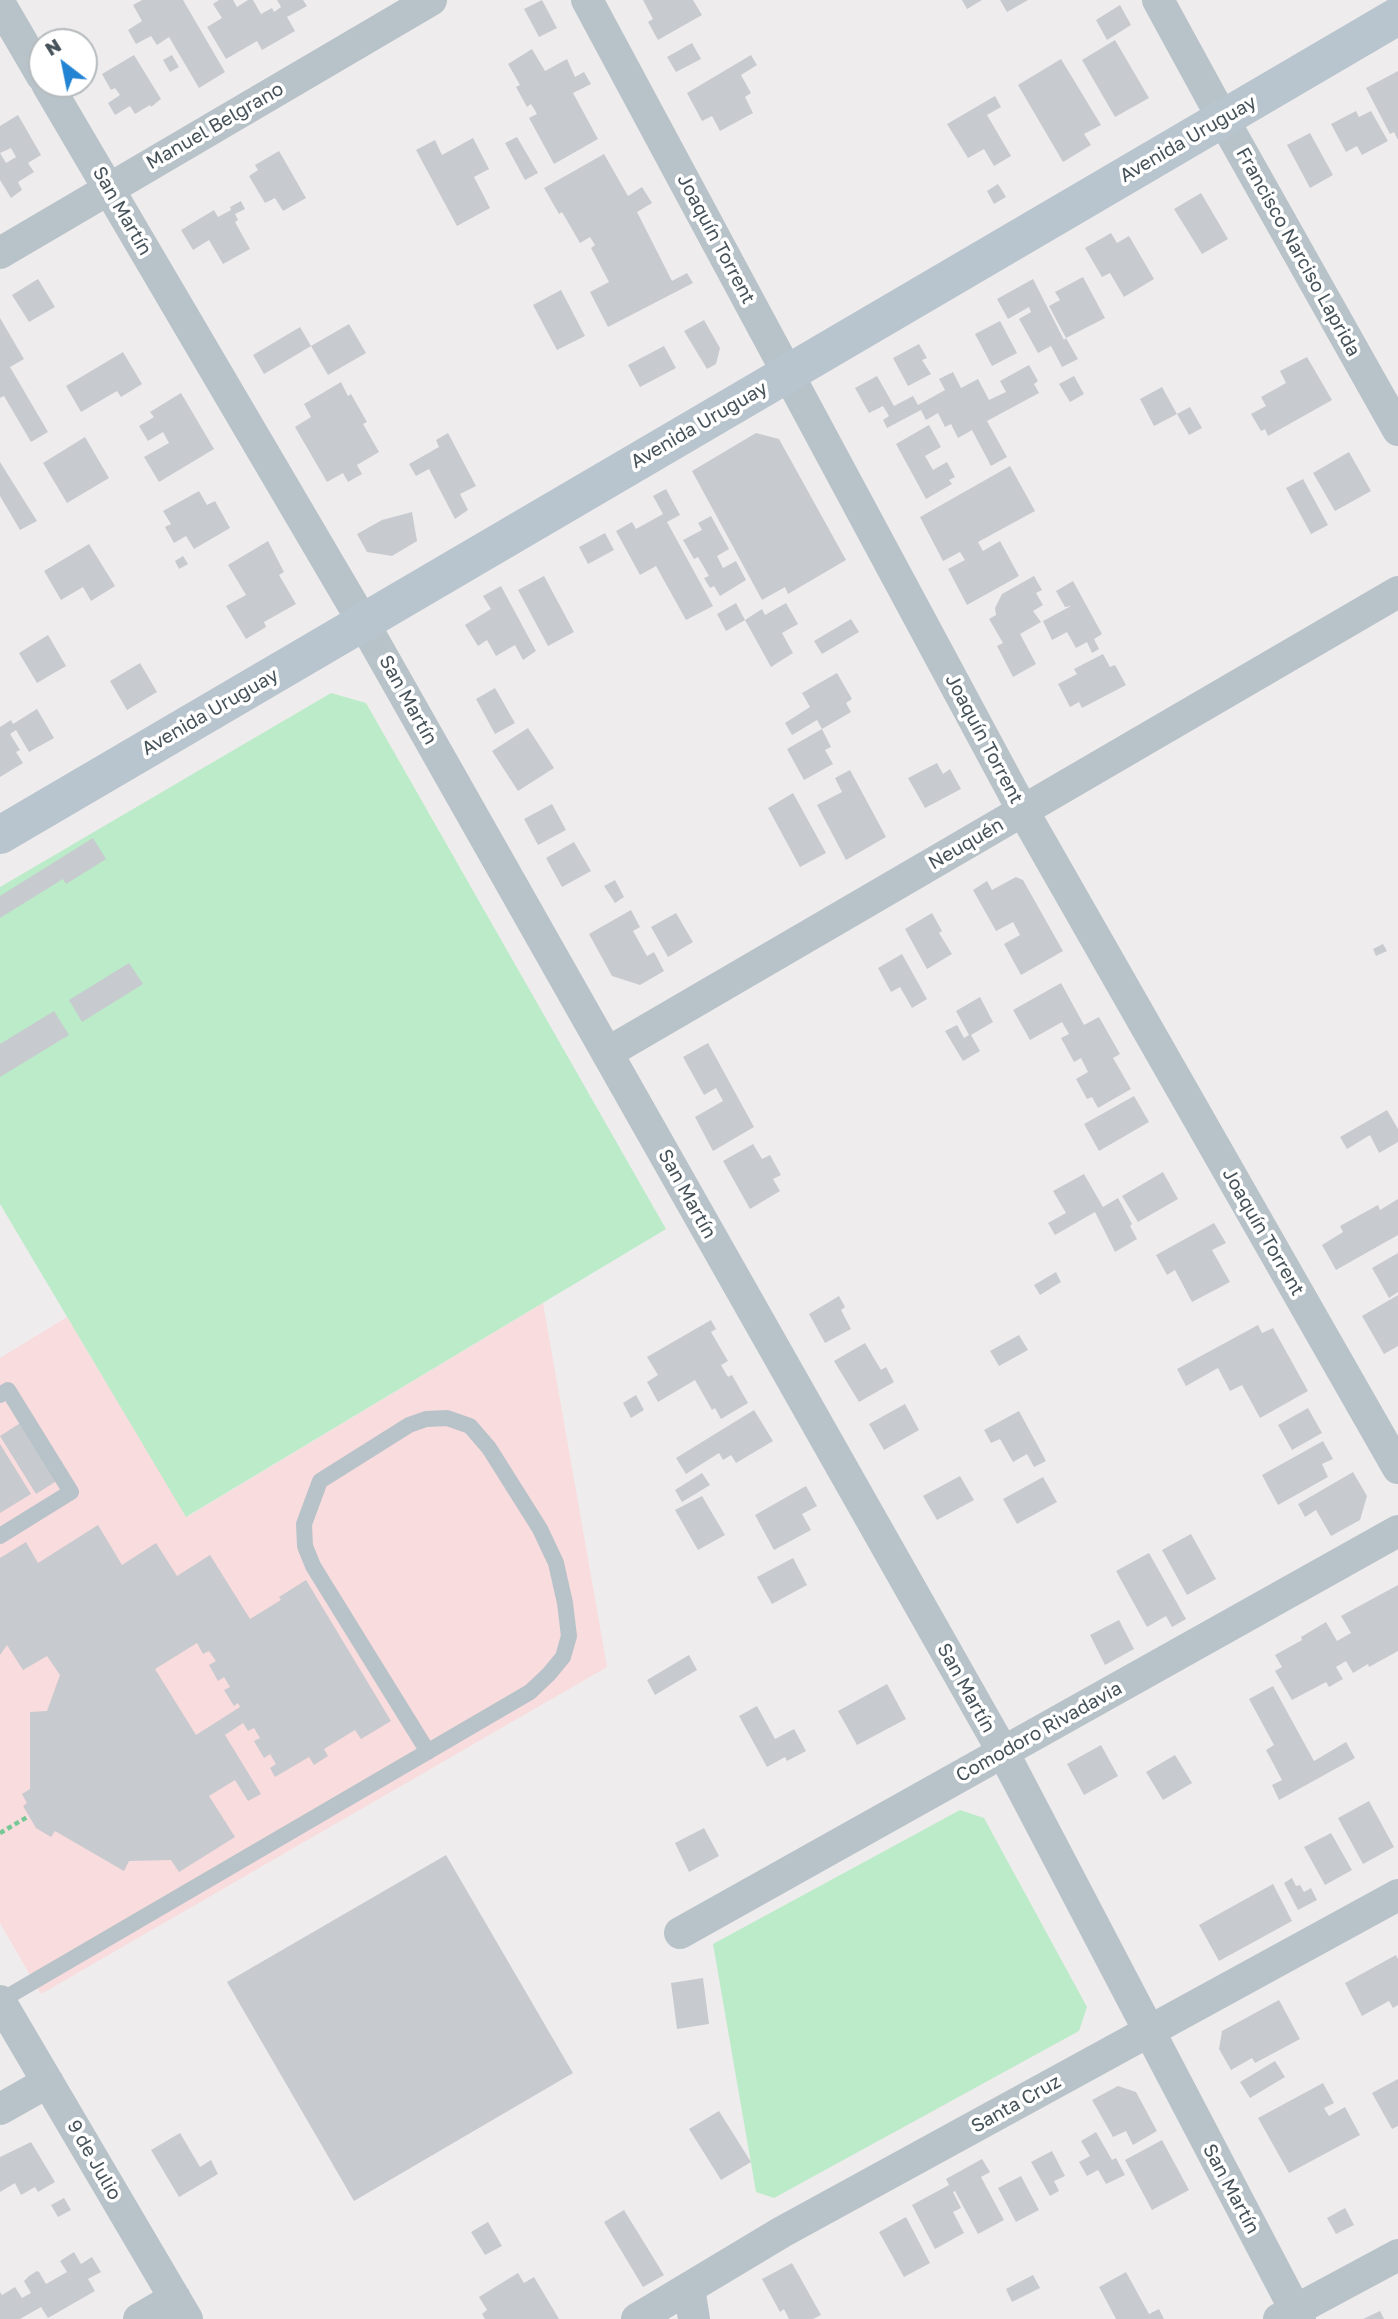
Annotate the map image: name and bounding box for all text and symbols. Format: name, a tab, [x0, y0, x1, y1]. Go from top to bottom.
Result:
north arrow	[28, 28, 98, 98]
text: N	[40, 33, 65, 60]
street label: Manuel Belgrano	[142, 78, 288, 174]
street label: Avenida Uruguay	[1116, 91, 1260, 187]
street label: Francisco Narciso Laprida	[1231, 144, 1365, 360]
street label: San Martín	[87, 163, 157, 259]
street label: Joaquín Torrent	[672, 170, 760, 308]
street label: Avenida Uruguay	[627, 377, 771, 473]
street label: San Martín	[374, 651, 442, 749]
street label: Avenida Uruguay	[138, 664, 282, 760]
street label: Joaquín Torrent	[940, 670, 1028, 808]
street label: Neuquén	[924, 813, 1008, 875]
street label: San Martín	[653, 1145, 721, 1243]
street label: Joaquín Torrent	[1217, 1164, 1309, 1300]
street label: San Martín	[932, 1639, 1000, 1737]
street label: Comodoro Rivadavia	[952, 1677, 1126, 1787]
street label: Santa Cruz	[967, 2070, 1065, 2138]
street label: 9 de Julio	[62, 2116, 126, 2204]
street label: San Martín	[1198, 2140, 1264, 2238]

